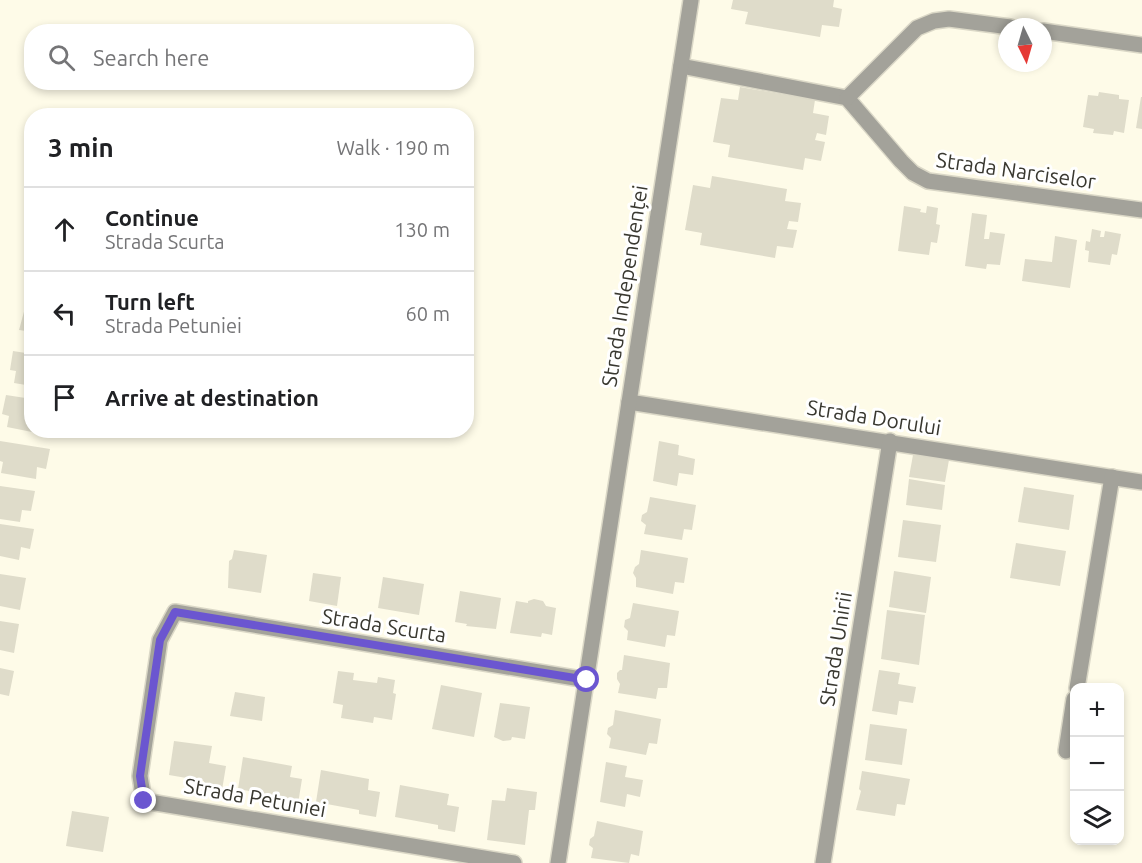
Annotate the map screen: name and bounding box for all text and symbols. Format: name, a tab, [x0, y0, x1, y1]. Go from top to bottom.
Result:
north arrow	[998, 18, 1052, 72]
search box	[24, 24, 474, 90]
icon: search	[45, 41, 78, 74]
text: Search here	[93, 45, 209, 70]
text: 3 min	[48, 133, 114, 162]
text: Walk · 190 m	[337, 136, 450, 159]
street label: Strada Narciselor	[935, 147, 1098, 193]
street label: Strada Independenței	[596, 183, 652, 388]
text: Continue	[105, 205, 199, 230]
icon: ahead	[48, 213, 81, 246]
text: 130 m	[394, 218, 450, 241]
text: Strada Scurta	[105, 230, 225, 253]
text: Turn left	[105, 289, 195, 314]
icon: left	[48, 297, 81, 330]
text: 60 m	[406, 302, 450, 325]
text: Strada Petuniei	[105, 314, 242, 337]
icon: arrive	[48, 381, 81, 414]
text: Arrive at destination	[105, 385, 319, 410]
street label: Strada Dorului	[805, 395, 943, 439]
street label: Strada Unirii	[814, 590, 856, 708]
street label: Strada Scurta	[320, 603, 448, 647]
route start	[573, 666, 599, 692]
map controls	[1070, 683, 1124, 845]
button: +	[1070, 683, 1124, 737]
button: −	[1070, 737, 1124, 791]
street label: Strada Petuniei	[182, 773, 328, 821]
route end	[130, 787, 156, 813]
button: layers	[1070, 791, 1124, 845]

